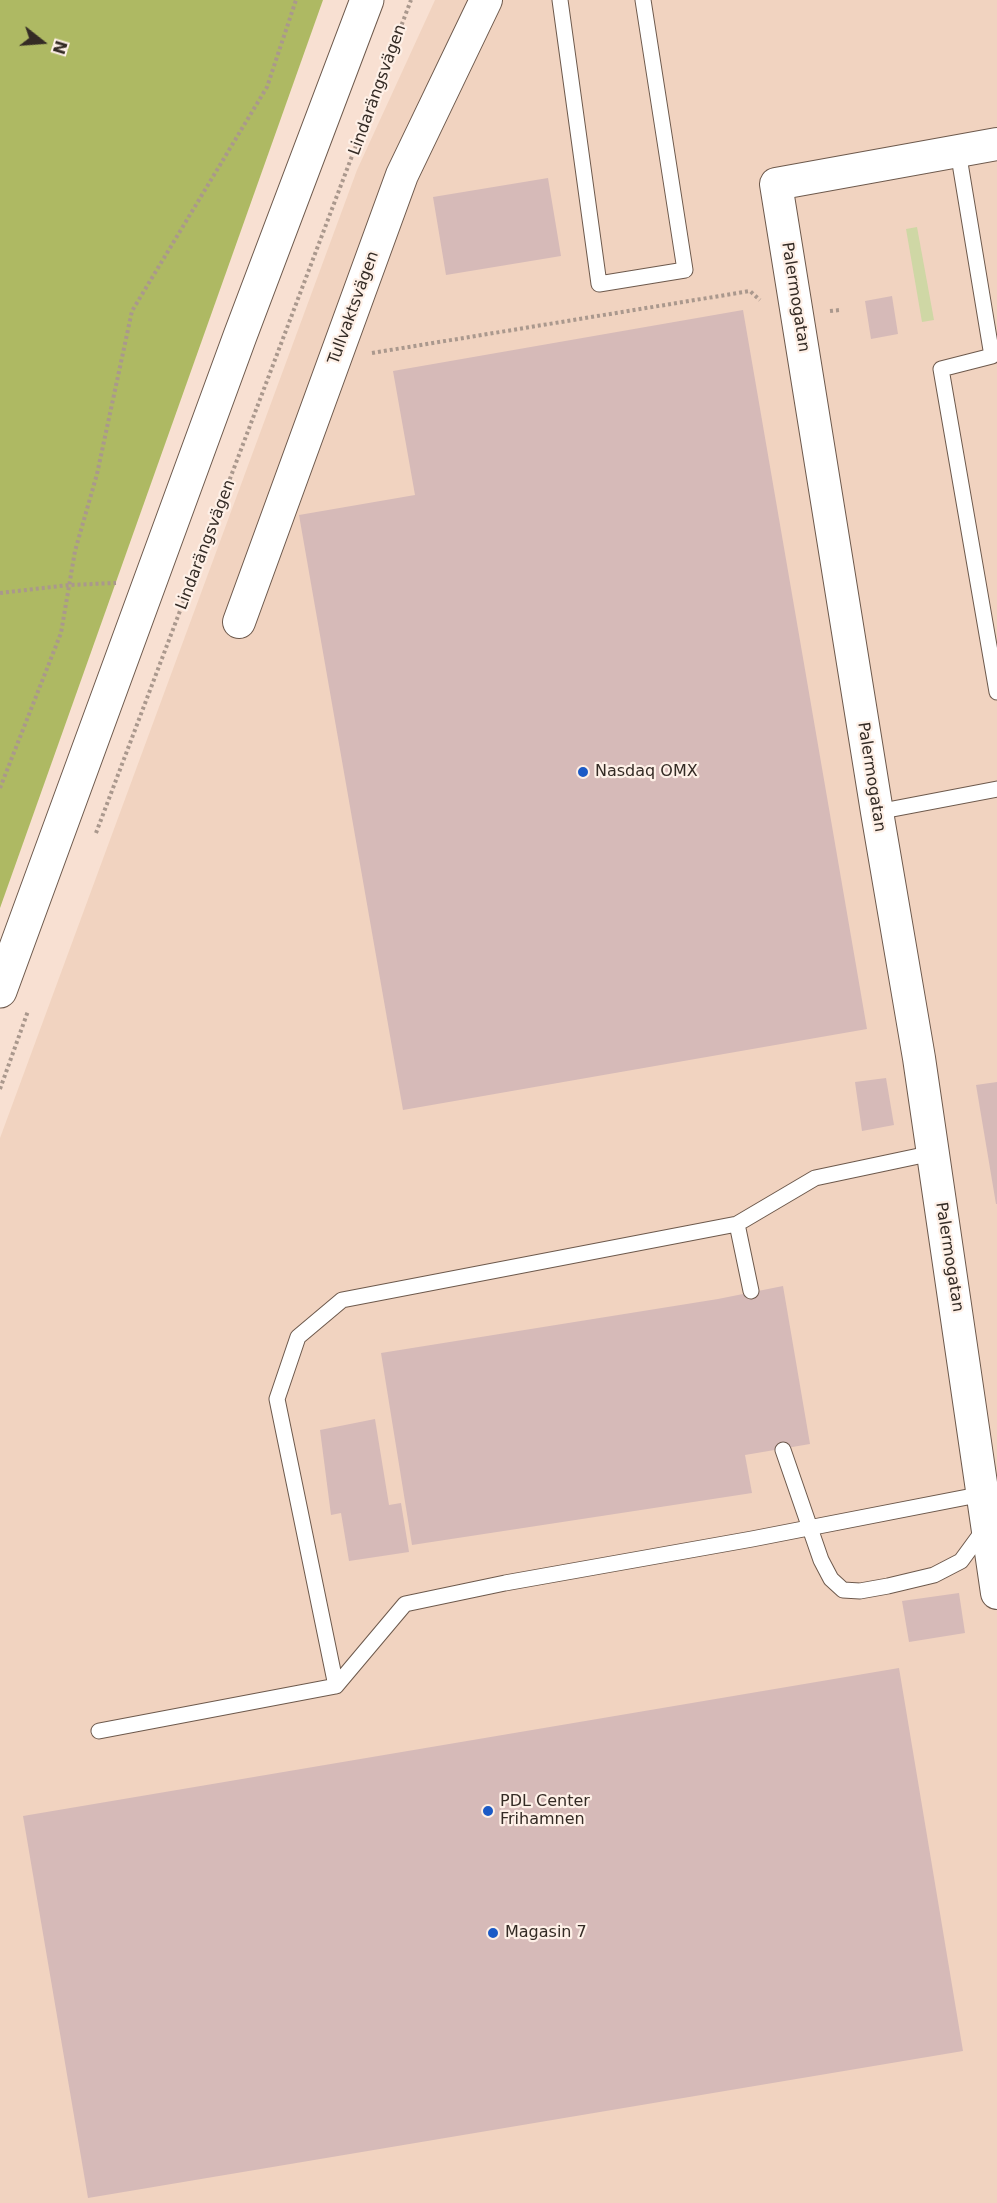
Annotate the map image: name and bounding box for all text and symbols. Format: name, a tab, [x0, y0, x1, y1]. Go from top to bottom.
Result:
north arrow	[12, 12, 72, 72]
street label: Lindarängsvägen	[345, 22, 411, 158]
text: N	[49, 38, 71, 57]
street label: Palermogatan	[777, 241, 813, 353]
street label: Tullvaktsvägen	[325, 249, 383, 367]
street label: Lindarängsvägen	[172, 477, 240, 613]
street label: Palermogatan	[853, 721, 889, 833]
place label: Nasdaq OMX	[595, 762, 698, 782]
marker: Nasdaq OMX	[576, 765, 590, 779]
street label: Palermogatan	[931, 1201, 967, 1313]
place label: PDL Center Frihamnen	[500, 1792, 590, 1830]
marker: PDL Center Frihamnen	[481, 1804, 495, 1818]
place label: Magasin 7	[505, 1923, 587, 1943]
marker: Magasin 7	[486, 1926, 500, 1940]

